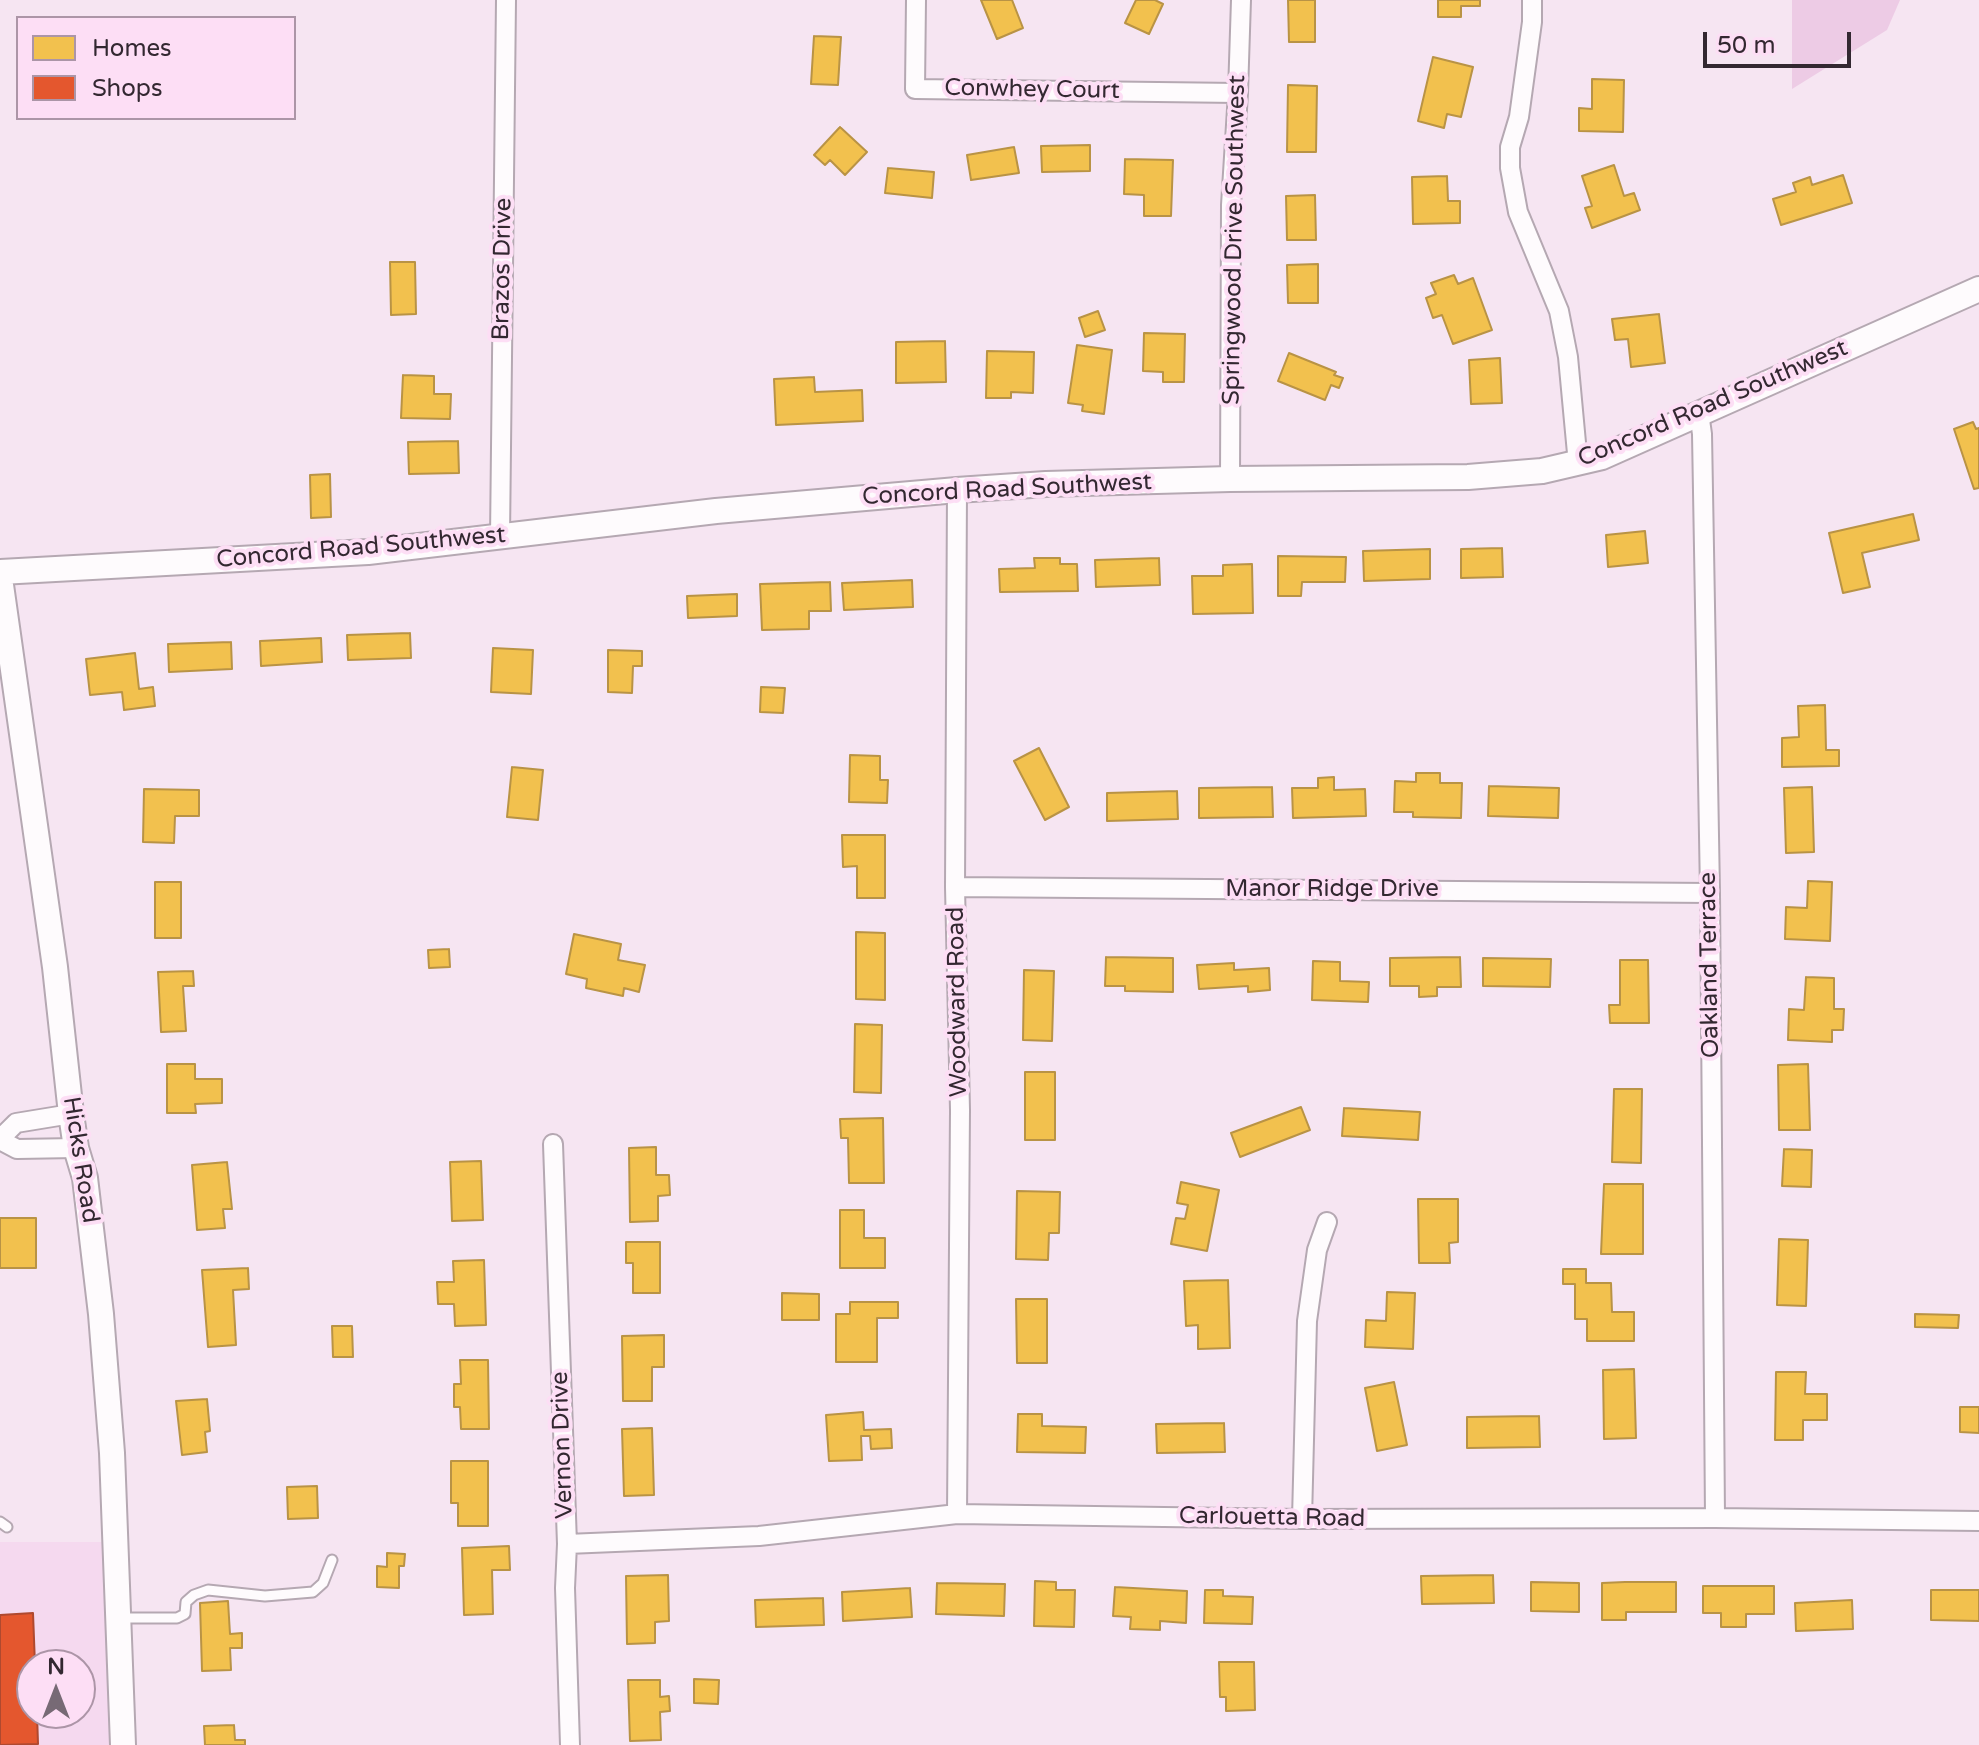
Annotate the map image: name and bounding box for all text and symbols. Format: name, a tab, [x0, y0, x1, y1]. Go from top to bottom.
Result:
legend	[16, 16, 296, 120]
scale bar	[1707, 16, 1855, 66]
text: 50 m	[1717, 31, 1775, 60]
text: Homes	[92, 34, 172, 63]
text: Shops	[92, 74, 162, 103]
street label: Conwhey Court	[944, 74, 1120, 106]
street label: Springwood Drive Southwest	[1218, 75, 1252, 405]
street label: Brazos Drive	[487, 197, 519, 341]
street label: Concord Road Southwest	[1574, 334, 1852, 474]
street label: Concord Road Southwest	[861, 468, 1153, 512]
street label: Concord Road Southwest	[215, 521, 507, 575]
street label: Oakland Terrace	[1694, 872, 1726, 1058]
street label: Manor Ridge Drive	[1225, 876, 1439, 904]
street label: Woodward Road	[942, 907, 974, 1097]
street label: Hicks Road	[56, 1095, 104, 1225]
street label: Vernon Drive	[546, 1371, 580, 1519]
street label: Carlouetta Road	[1179, 1502, 1365, 1534]
north arrow	[16, 1649, 96, 1729]
text: N	[47, 1654, 65, 1680]

